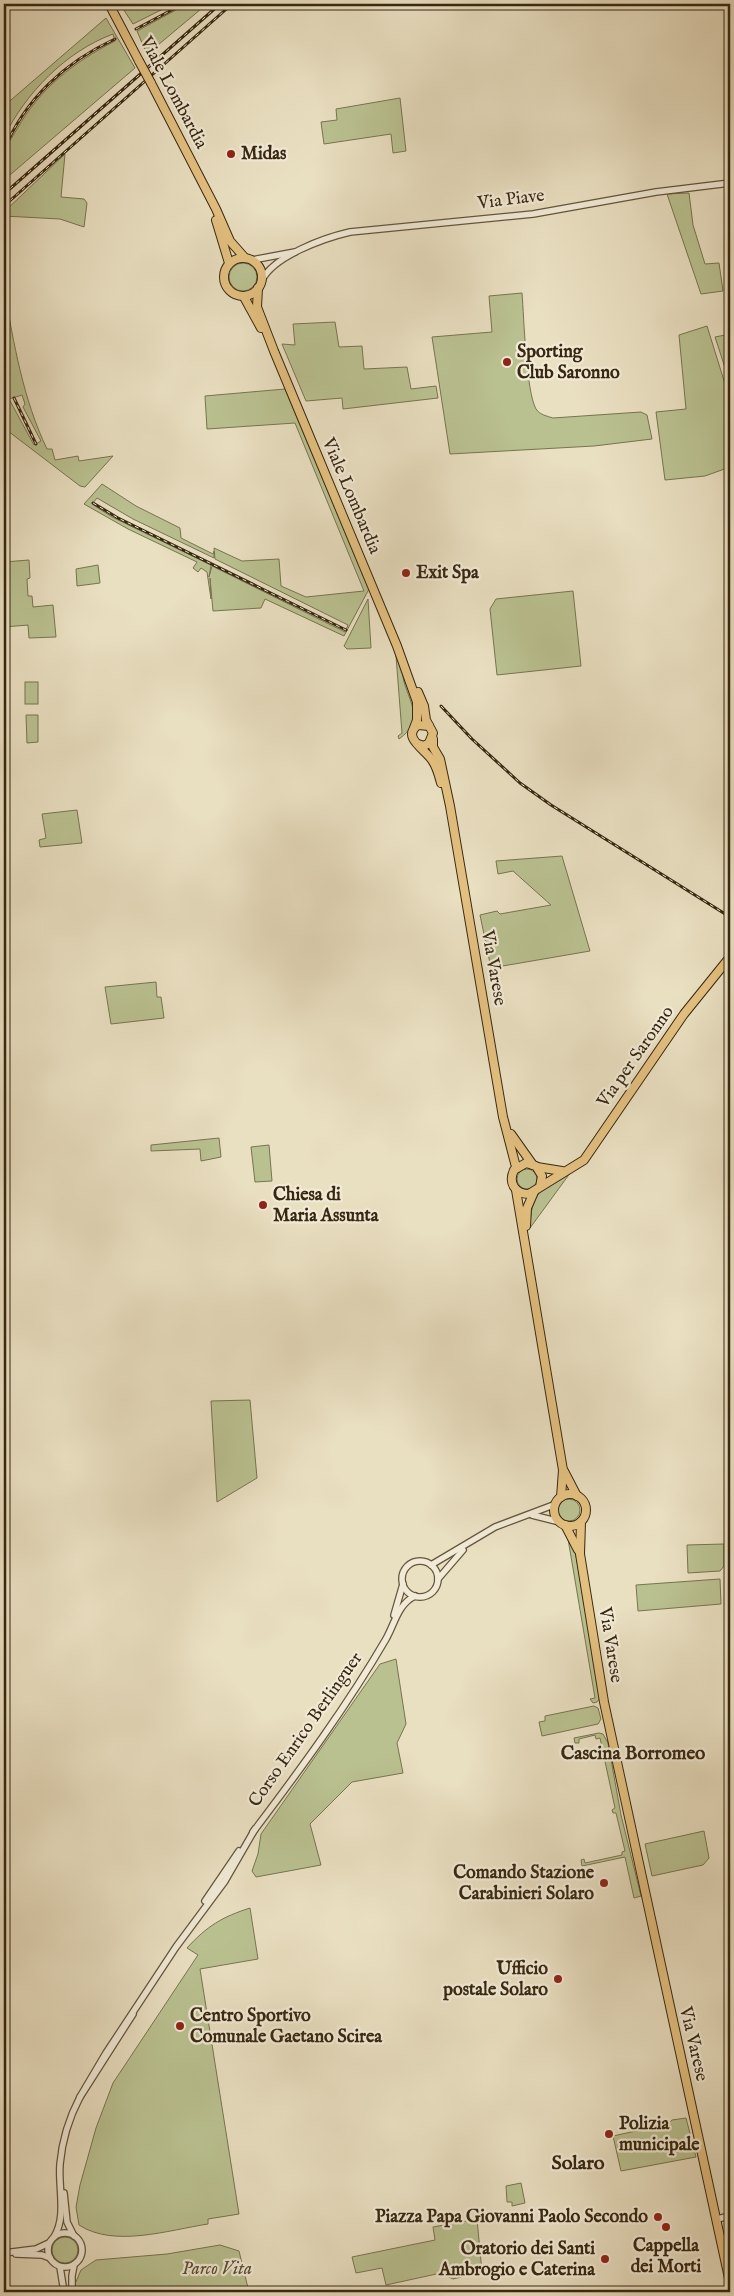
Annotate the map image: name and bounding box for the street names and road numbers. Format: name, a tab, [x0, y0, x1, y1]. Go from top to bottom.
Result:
street label: Viale Lombardia	[133, 32, 212, 153]
street label: Via Piave	[475, 184, 546, 216]
street label: Viale Lombardia	[316, 433, 386, 558]
street label: Via Varese	[475, 928, 511, 1008]
street label: Via per Saronno	[592, 1001, 680, 1113]
street label: Via Varese	[593, 1605, 627, 1684]
street label: Corso Enrico Berlinguer	[244, 1648, 368, 1812]
street label: Via Varese	[673, 2003, 713, 2084]

